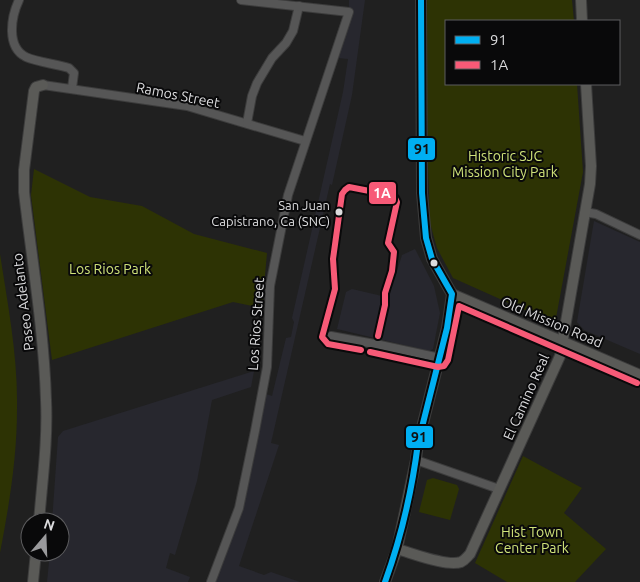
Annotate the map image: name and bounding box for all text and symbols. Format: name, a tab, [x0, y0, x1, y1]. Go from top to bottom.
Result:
legend	[445, 20, 620, 85]
text: 91	[490, 31, 507, 48]
text: 1A	[490, 56, 508, 73]
street label: Ramos Street	[135, 79, 221, 111]
line badge: 91	[407, 137, 436, 161]
text: 91	[414, 141, 430, 157]
park label: Historic SJC Mission City Park	[452, 148, 558, 180]
line badge: 1A	[368, 181, 397, 205]
text: 1A	[373, 185, 391, 201]
place label: San Juan Capistrano, Ca (SNC)	[211, 198, 330, 229]
marker: San Juan Capistrano, Ca (SNC)	[334, 207, 344, 217]
street label: Paseo Adelanto	[9, 252, 37, 352]
unlabelled marker	[429, 258, 439, 268]
park label: Los Rios Park	[69, 261, 151, 277]
street label: Los Rios Street	[245, 276, 267, 371]
street label: Old Mission Road	[499, 293, 605, 351]
street label: El Camino Real	[500, 351, 552, 443]
line badge: 91	[405, 425, 434, 449]
text: 91	[411, 429, 427, 445]
north arrow	[20, 512, 70, 562]
text: N	[42, 515, 57, 534]
park label: Hist Town Center Park	[495, 524, 569, 556]

